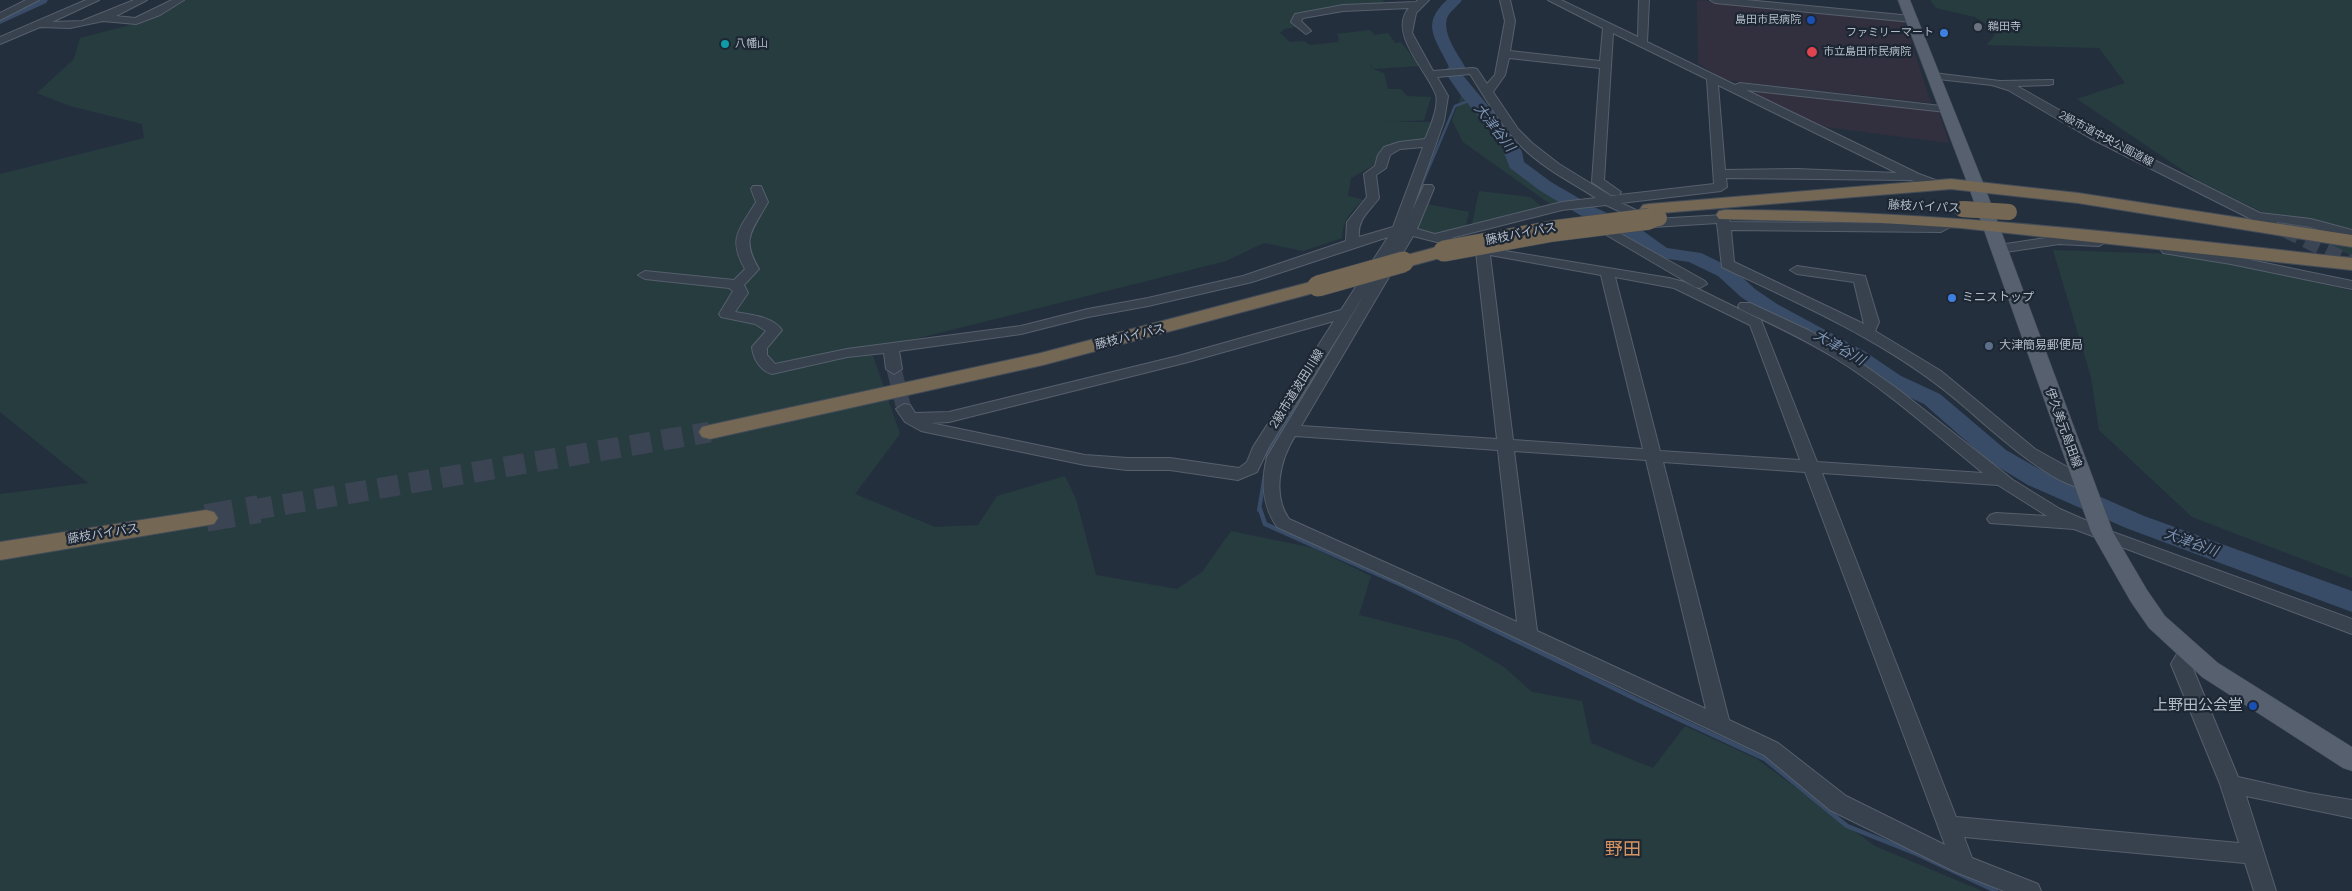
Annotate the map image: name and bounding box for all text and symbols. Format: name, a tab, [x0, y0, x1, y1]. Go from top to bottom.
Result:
place label: 島田市民病院	[1735, 13, 1801, 27]
marker: 島田市民病院	[1805, 14, 1817, 26]
place label: 鵜田寺	[1988, 20, 2021, 34]
marker: 鵜田寺	[1972, 21, 1984, 33]
place label: ファミリーマート	[1846, 26, 1934, 40]
marker: ファミリーマート	[1938, 27, 1950, 39]
place label: 八幡山	[735, 37, 768, 51]
marker: 八幡山	[719, 38, 731, 50]
marker: 市立島田市民病院	[1805, 45, 1819, 59]
place label: 市立島田市民病院	[1823, 45, 1911, 59]
water label: 大津谷川	[1470, 101, 1518, 155]
street label: 2級市道中央公園道線	[2056, 108, 2156, 170]
street label: 藤枝バイパス	[1888, 198, 1960, 216]
street label: 藤枝バイパス	[1484, 220, 1558, 248]
place label: ミニストップ	[1962, 291, 2034, 305]
marker: ミニストップ	[1946, 292, 1958, 304]
street label: 藤枝バイパス	[1093, 321, 1167, 353]
water label: 大津谷川	[1811, 327, 1867, 369]
place label: 大津簡易郵便局	[1999, 339, 2083, 353]
marker: 大津簡易郵便局	[1983, 340, 1995, 352]
street label: 2級市道波田川線	[1267, 347, 1327, 431]
street label: 伊久美元島田線	[2042, 386, 2084, 470]
street label: 藤枝バイパス	[66, 521, 140, 547]
water label: 大津谷川	[2162, 526, 2220, 560]
place label: 上野田公会堂	[2153, 697, 2243, 715]
marker: 上野田公会堂	[2247, 700, 2259, 712]
district label: 野田	[1605, 839, 1641, 861]

